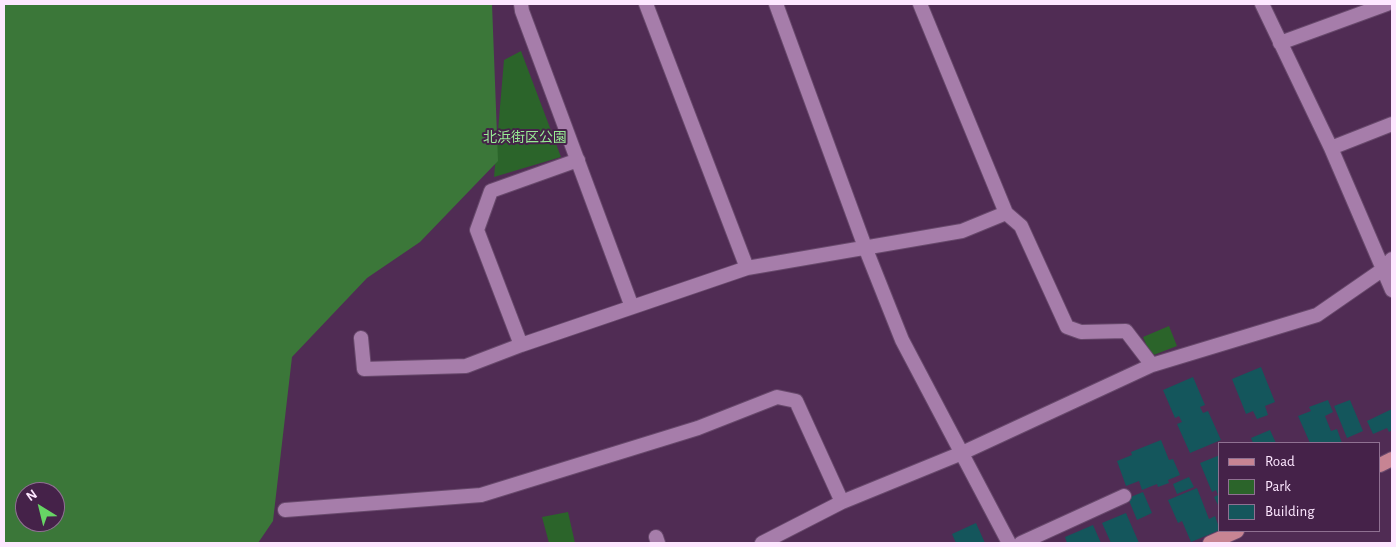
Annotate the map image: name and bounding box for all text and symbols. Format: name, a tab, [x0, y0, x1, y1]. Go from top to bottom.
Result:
park label: 北浜街区公園	[483, 130, 567, 146]
legend	[1218, 442, 1381, 532]
text: Road	[1265, 454, 1295, 469]
text: Park	[1265, 479, 1291, 494]
north arrow	[15, 482, 65, 532]
text: N	[24, 487, 40, 504]
text: Building	[1265, 504, 1315, 519]

